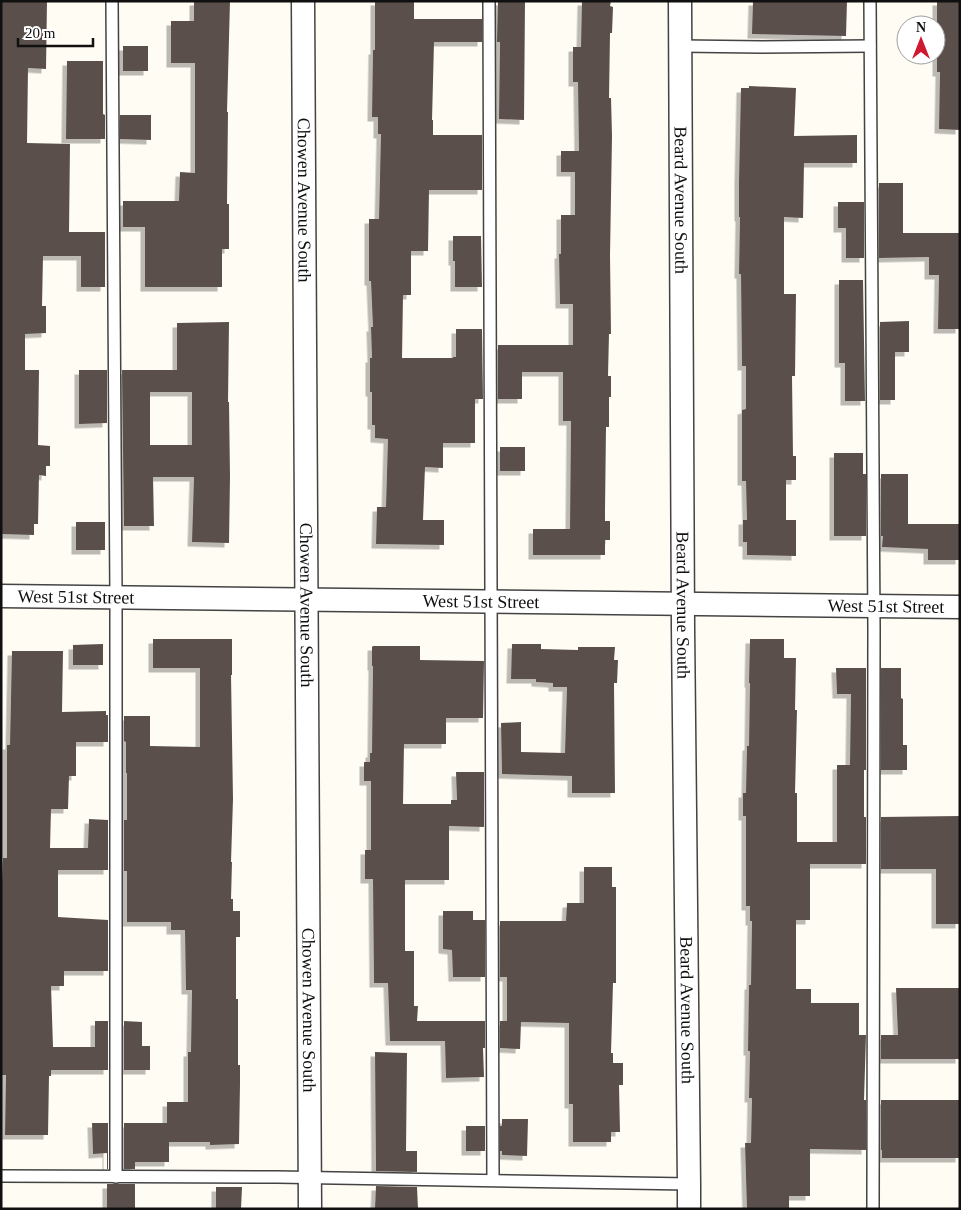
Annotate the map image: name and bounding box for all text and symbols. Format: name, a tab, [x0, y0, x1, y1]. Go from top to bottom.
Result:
scale bar	[18, 15, 92, 47]
north arrow	[896, 15, 946, 65]
text: N	[916, 20, 926, 35]
text: 20 m	[25, 25, 56, 41]
street label: Chowen Avenue South	[294, 118, 315, 282]
street label: Beard Avenue South	[671, 126, 691, 274]
street label: Chowen Avenue South	[296, 523, 317, 687]
street label: Beard Avenue South	[673, 531, 694, 679]
street label: West 51st Street	[18, 586, 134, 608]
street label: West 51st Street	[423, 591, 539, 612]
street label: West 51st Street	[827, 595, 944, 617]
street label: Chowen Avenue South	[298, 928, 319, 1092]
street label: Beard Avenue South	[676, 936, 698, 1084]

